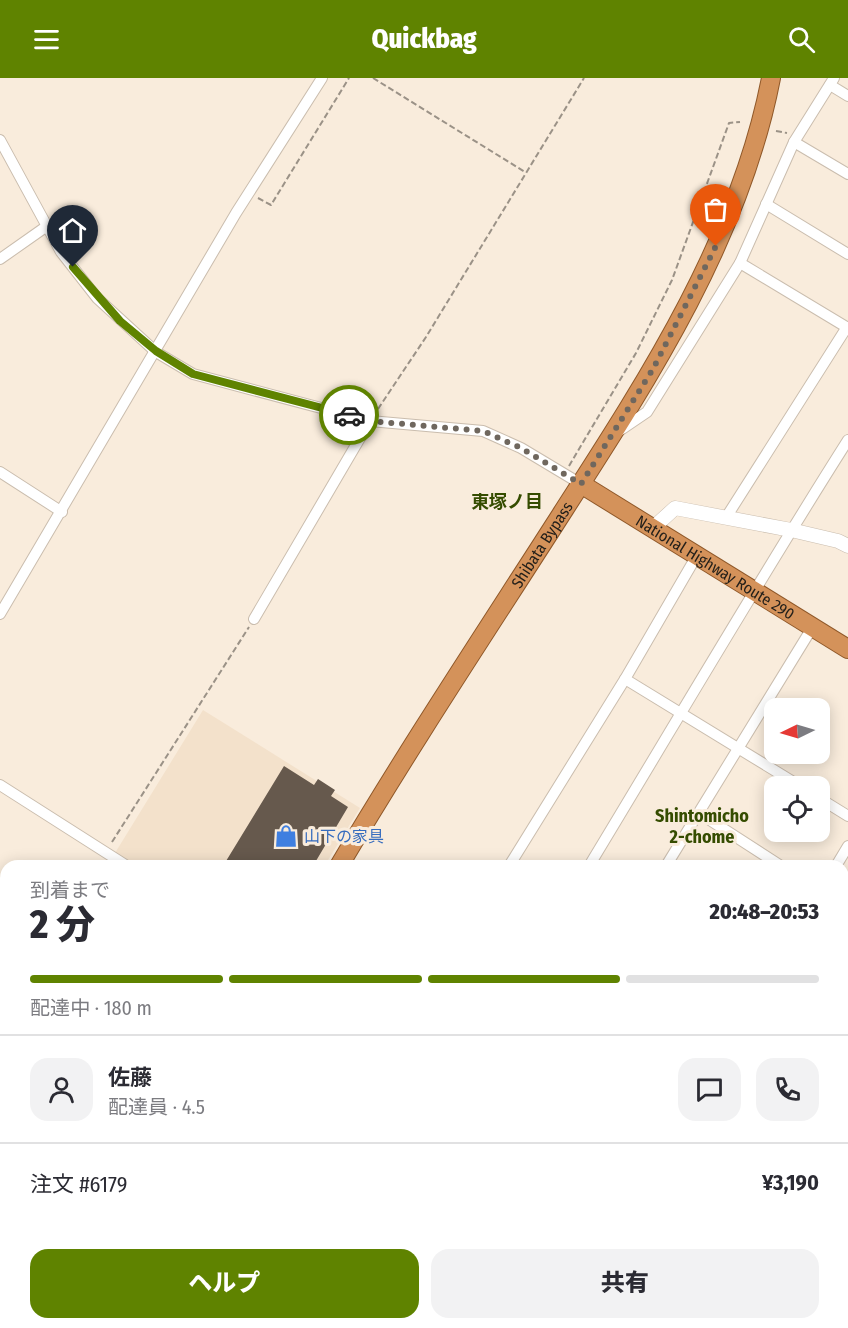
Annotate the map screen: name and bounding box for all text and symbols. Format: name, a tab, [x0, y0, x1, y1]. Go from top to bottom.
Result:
icon: menu	[30, 23, 63, 56]
text: Quickbag	[371, 23, 477, 55]
icon: search	[785, 23, 818, 56]
pin	[690, 184, 741, 246]
icon: bag	[699, 193, 732, 226]
pin	[47, 205, 98, 267]
icon: home	[56, 214, 89, 247]
courier	[319, 385, 379, 445]
icon: car	[333, 399, 366, 432]
district label: 東塚ノ目	[471, 491, 543, 513]
street label: Shibata Bypass	[507, 498, 577, 592]
street label: National Highway Route 290	[632, 511, 798, 624]
north arrow	[764, 698, 830, 764]
map controls	[764, 698, 830, 842]
button: locate	[764, 776, 830, 842]
district label: Shintomicho 2-chome	[655, 805, 749, 848]
shop icon: 山下の家具	[273, 823, 299, 849]
place label: 山下の家具	[304, 827, 384, 846]
text: 到着まで	[30, 878, 110, 902]
text: 20:48–20:53	[709, 898, 819, 925]
text: 2 分	[30, 902, 95, 948]
text: 配達中 · 180 m	[30, 996, 152, 1020]
button: person	[30, 1058, 93, 1121]
button: chat	[678, 1058, 741, 1121]
button: phone	[756, 1058, 819, 1121]
text: 佐藤	[108, 1064, 152, 1091]
text: 配達員 · 4.5	[108, 1095, 205, 1119]
text: ¥3,190	[762, 1169, 819, 1196]
text: 注文 #6179	[30, 1171, 127, 1198]
button: ヘルプ	[30, 1249, 419, 1318]
button: 共有	[431, 1249, 819, 1318]

